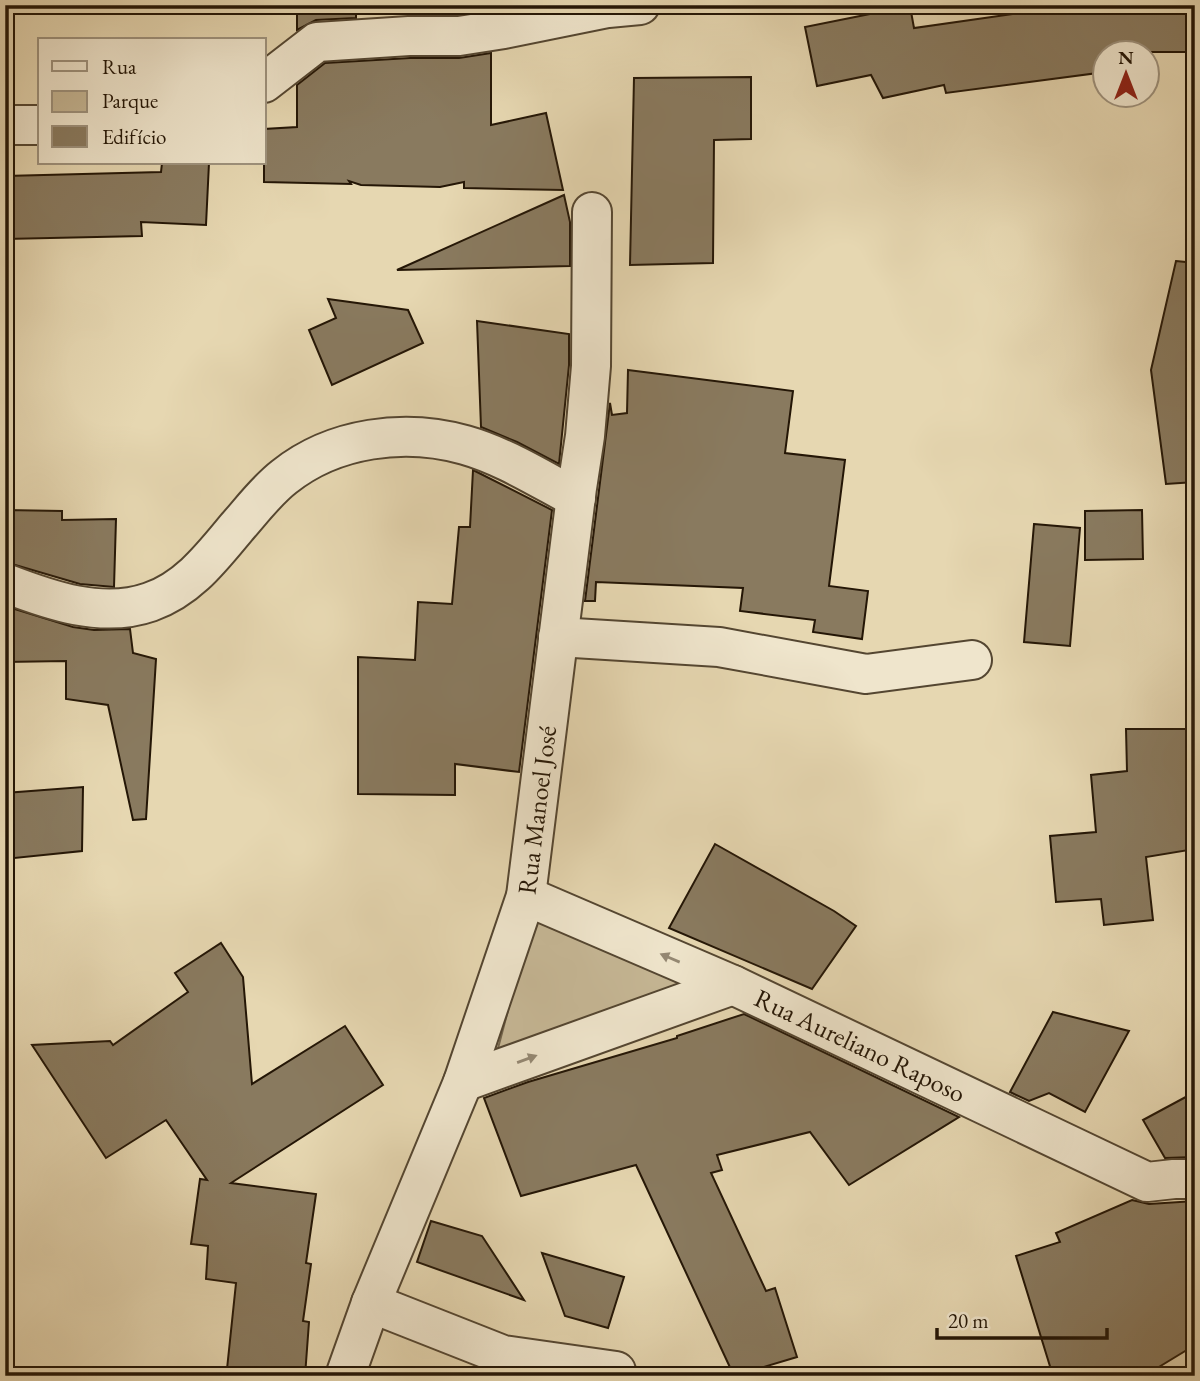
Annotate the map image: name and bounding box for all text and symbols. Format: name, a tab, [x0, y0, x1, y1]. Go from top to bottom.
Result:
legend	[38, 38, 266, 164]
north arrow	[1092, 38, 1162, 108]
text: N	[1118, 45, 1134, 70]
text: Rua	[102, 53, 137, 80]
text: Parque	[102, 87, 158, 114]
text: Edifício	[102, 123, 166, 150]
street label: Rua Manoel José	[509, 724, 564, 896]
one-way arrow	[660, 952, 681, 963]
street label: Rua Aureliano Raposo	[749, 981, 971, 1110]
one-way arrow	[517, 1053, 538, 1064]
scale bar	[937, 1297, 1107, 1341]
text: 20 m	[948, 1307, 989, 1334]

